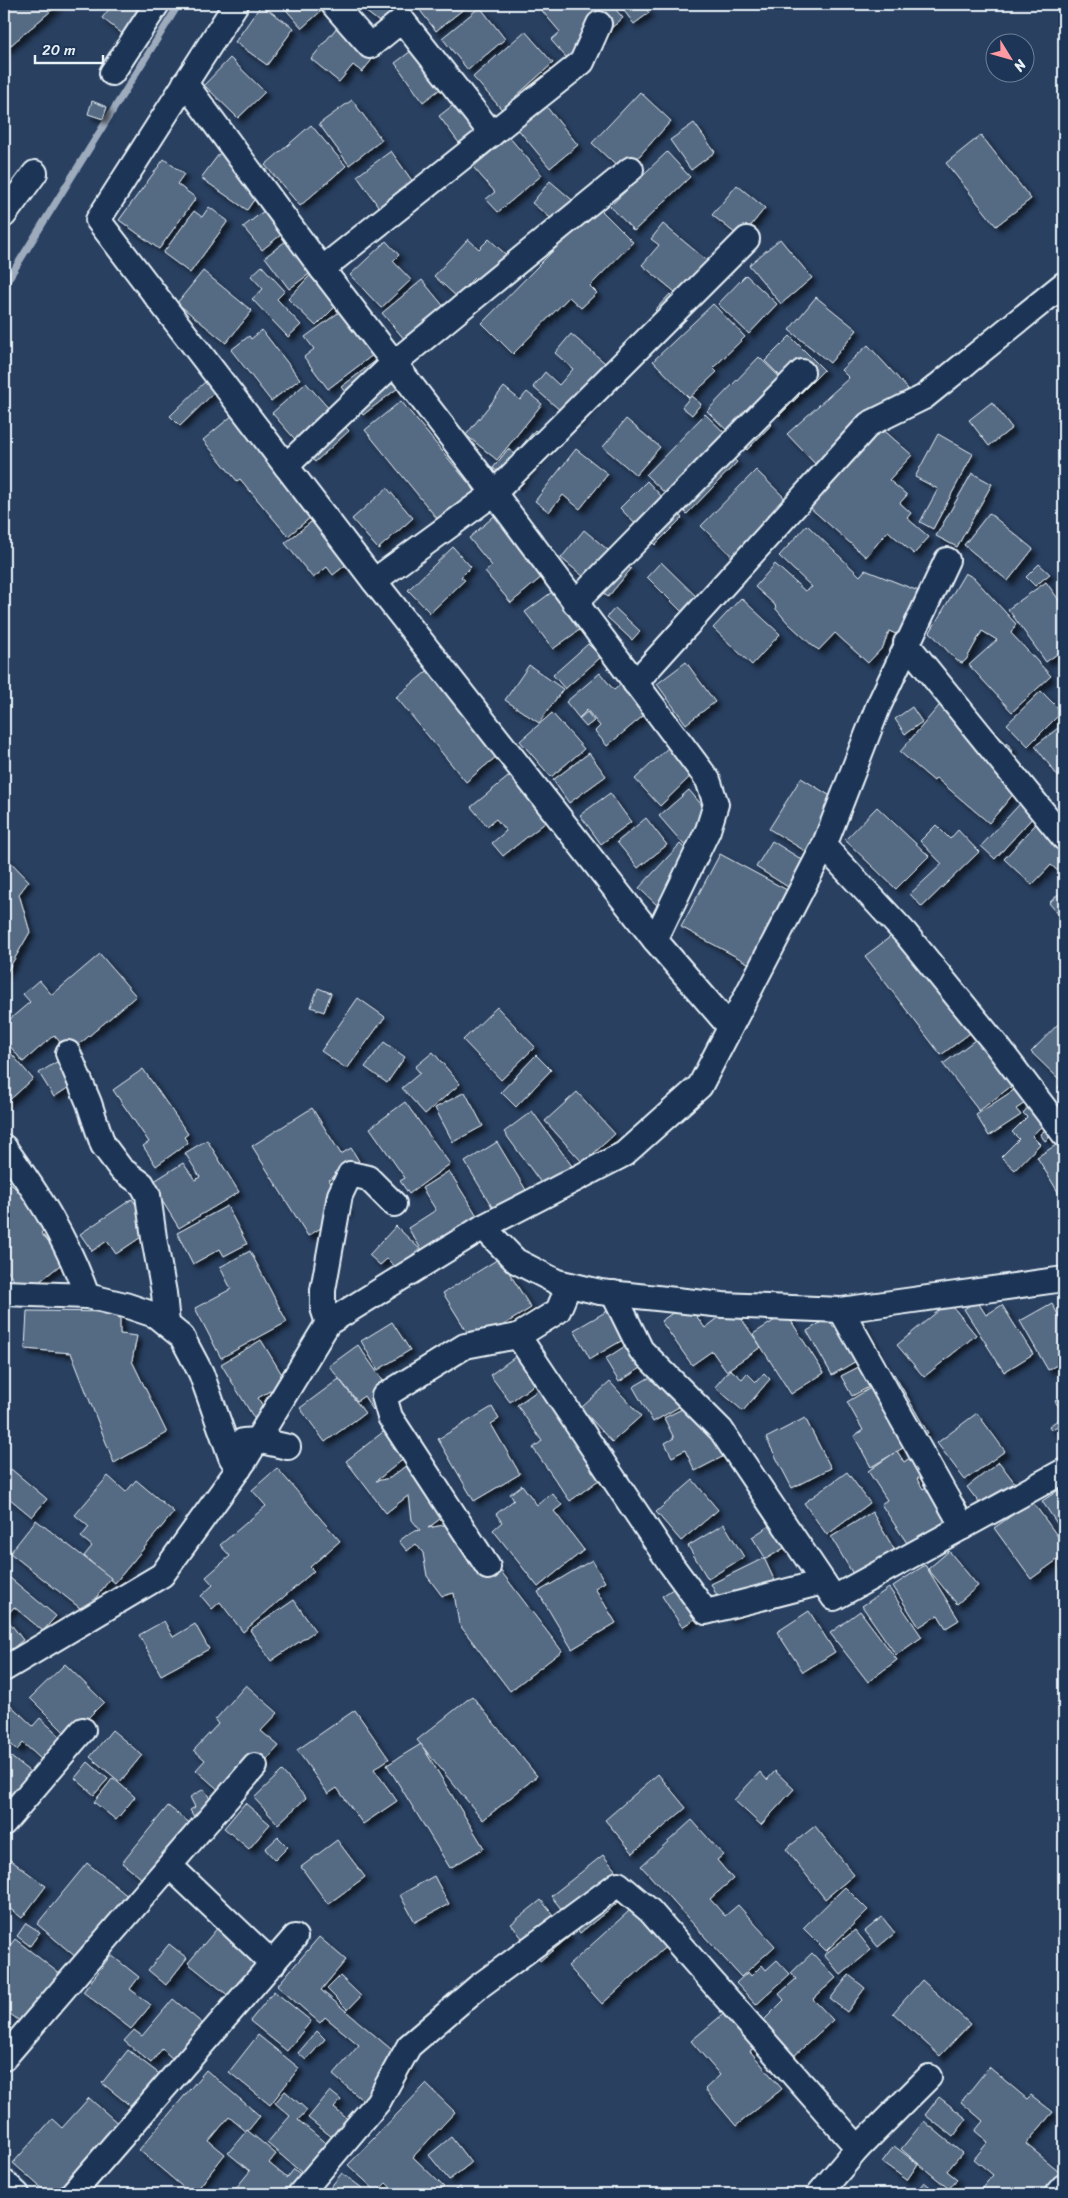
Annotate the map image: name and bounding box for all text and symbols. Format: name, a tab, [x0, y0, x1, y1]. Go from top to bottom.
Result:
scale bar	[35, 32, 102, 64]
north arrow	[986, 32, 1036, 82]
text: 20 m	[42, 37, 76, 63]
text: N	[1007, 53, 1033, 77]

